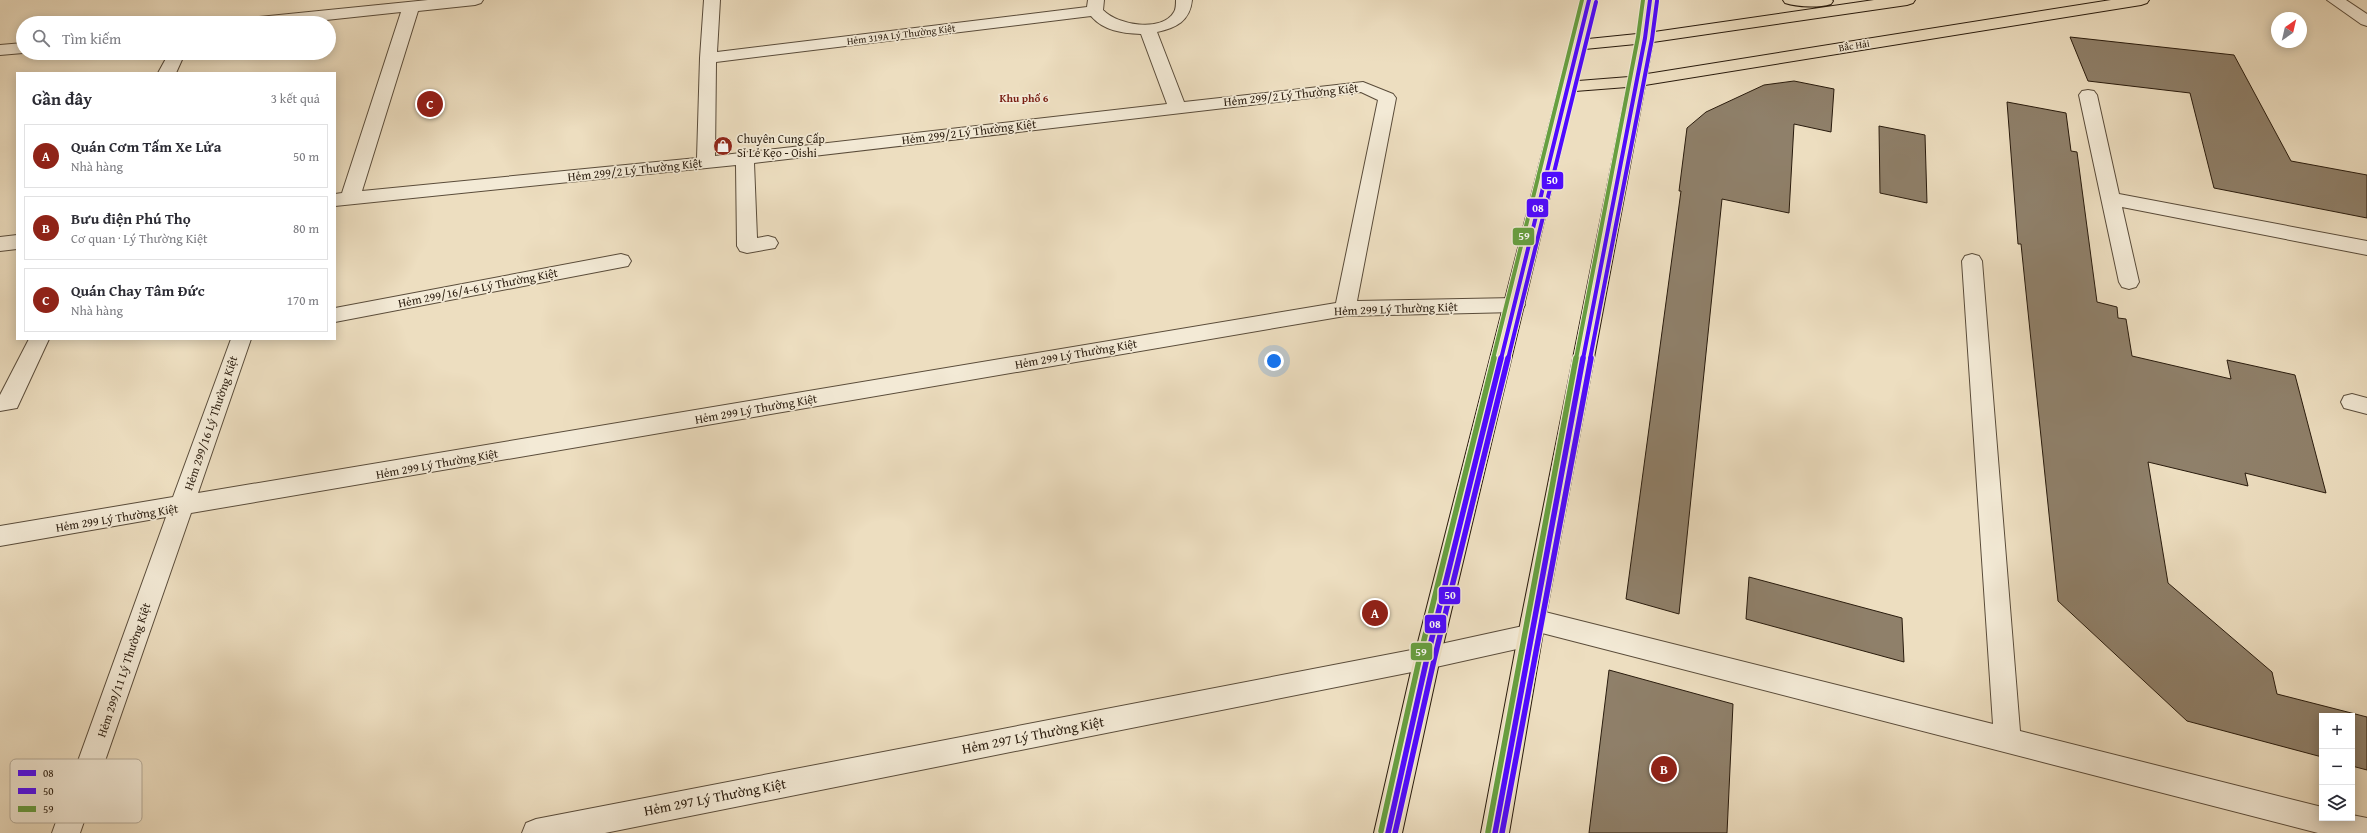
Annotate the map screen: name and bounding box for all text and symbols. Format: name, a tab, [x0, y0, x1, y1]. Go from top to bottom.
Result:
north arrow	[2271, 12, 2307, 48]
search box	[16, 16, 336, 60]
street label: Hẻm 319A Lý Thường Kiệt	[846, 20, 957, 49]
icon: search	[30, 27, 52, 49]
text: Tìm kiếm	[62, 28, 121, 49]
street label: Bắc Hải	[1837, 36, 1871, 55]
street label: Hẻm 299/2 Lý Thường Kiệt	[1223, 79, 1360, 110]
text: Gần đây	[32, 86, 92, 111]
text: 3 kết quả	[271, 89, 320, 108]
pin: C	[417, 89, 443, 119]
district label: Khu phố 6	[1000, 90, 1049, 106]
street label: Hẻm 299/2 Lý Thường Kiệt	[901, 115, 1038, 148]
place label: Chuyên Cung Cấp Sỉ Lẻ Kẹo - Oishi	[737, 130, 825, 161]
shop icon: Chuyên Cung Cấp Sỉ Lẻ Kẹo - Oishi	[712, 135, 734, 157]
text: Quán Cơm Tấm Xe Lửa	[71, 136, 221, 157]
text: A	[42, 147, 50, 166]
text: 50 m	[293, 147, 319, 166]
street label: Hẻm 299/2 Lý Thường Kiệt	[567, 154, 704, 185]
text: Nhà hàng	[71, 157, 123, 176]
line badge: 50	[1541, 171, 1564, 190]
text: 50	[1546, 172, 1558, 188]
line badge: 08	[1526, 198, 1549, 218]
text: 08	[1532, 200, 1544, 216]
text: Bưu điện Phú Thọ	[71, 208, 191, 229]
text: B	[42, 219, 50, 238]
text: 80 m	[293, 219, 319, 238]
line badge: 59	[1512, 227, 1535, 246]
text: 59	[1518, 228, 1530, 244]
text: Cơ quan · Lý Thường Kiệt	[71, 229, 208, 248]
street label: Hẻm 299/16/4-6 Lý Thường Kiệt	[397, 264, 560, 311]
text: Quán Chay Tâm Đức	[71, 280, 205, 301]
text: C	[42, 291, 50, 310]
text: 170 m	[287, 291, 319, 310]
street label: Hẻm 299 Lý Thường Kiệt	[1334, 298, 1459, 319]
text: Nhà hàng	[71, 301, 123, 320]
street label: Hẻm 299 Lý Thường Kiệt	[1013, 334, 1139, 373]
your location	[1264, 351, 1284, 371]
street label: Hẻm 299/16 Lý Thường Kiệt	[180, 353, 242, 492]
street label: Hẻm 299 Lý Thường Kiệt	[693, 389, 819, 428]
street label: Hẻm 299 Lý Thường Kiệt	[374, 444, 500, 483]
street label: Hẻm 299 Lý Thường Kiệt	[54, 499, 180, 536]
line badge: 50	[1438, 586, 1461, 605]
text: 50	[1444, 587, 1456, 603]
pin: A	[1362, 598, 1388, 628]
street label: Hẻm 299/11 Lý Thường Kiệt	[93, 600, 155, 739]
line badge: 08	[1424, 614, 1447, 634]
text: 08	[1429, 616, 1441, 632]
line badge: 59	[1410, 642, 1433, 661]
text: 59	[1415, 644, 1427, 660]
street label: Hẻm 297 Lý Thường Kiệt	[960, 711, 1106, 759]
map controls	[2319, 713, 2355, 821]
button: +	[2319, 713, 2355, 749]
button: −	[2319, 749, 2355, 785]
pin: B	[1651, 754, 1677, 784]
legend	[10, 759, 142, 823]
text: 08	[43, 765, 54, 781]
street label: Hẻm 297 Lý Thường Kiệt	[642, 773, 788, 821]
text: 50	[43, 783, 54, 799]
button: layers	[2319, 785, 2355, 821]
text: 59	[43, 801, 54, 817]

